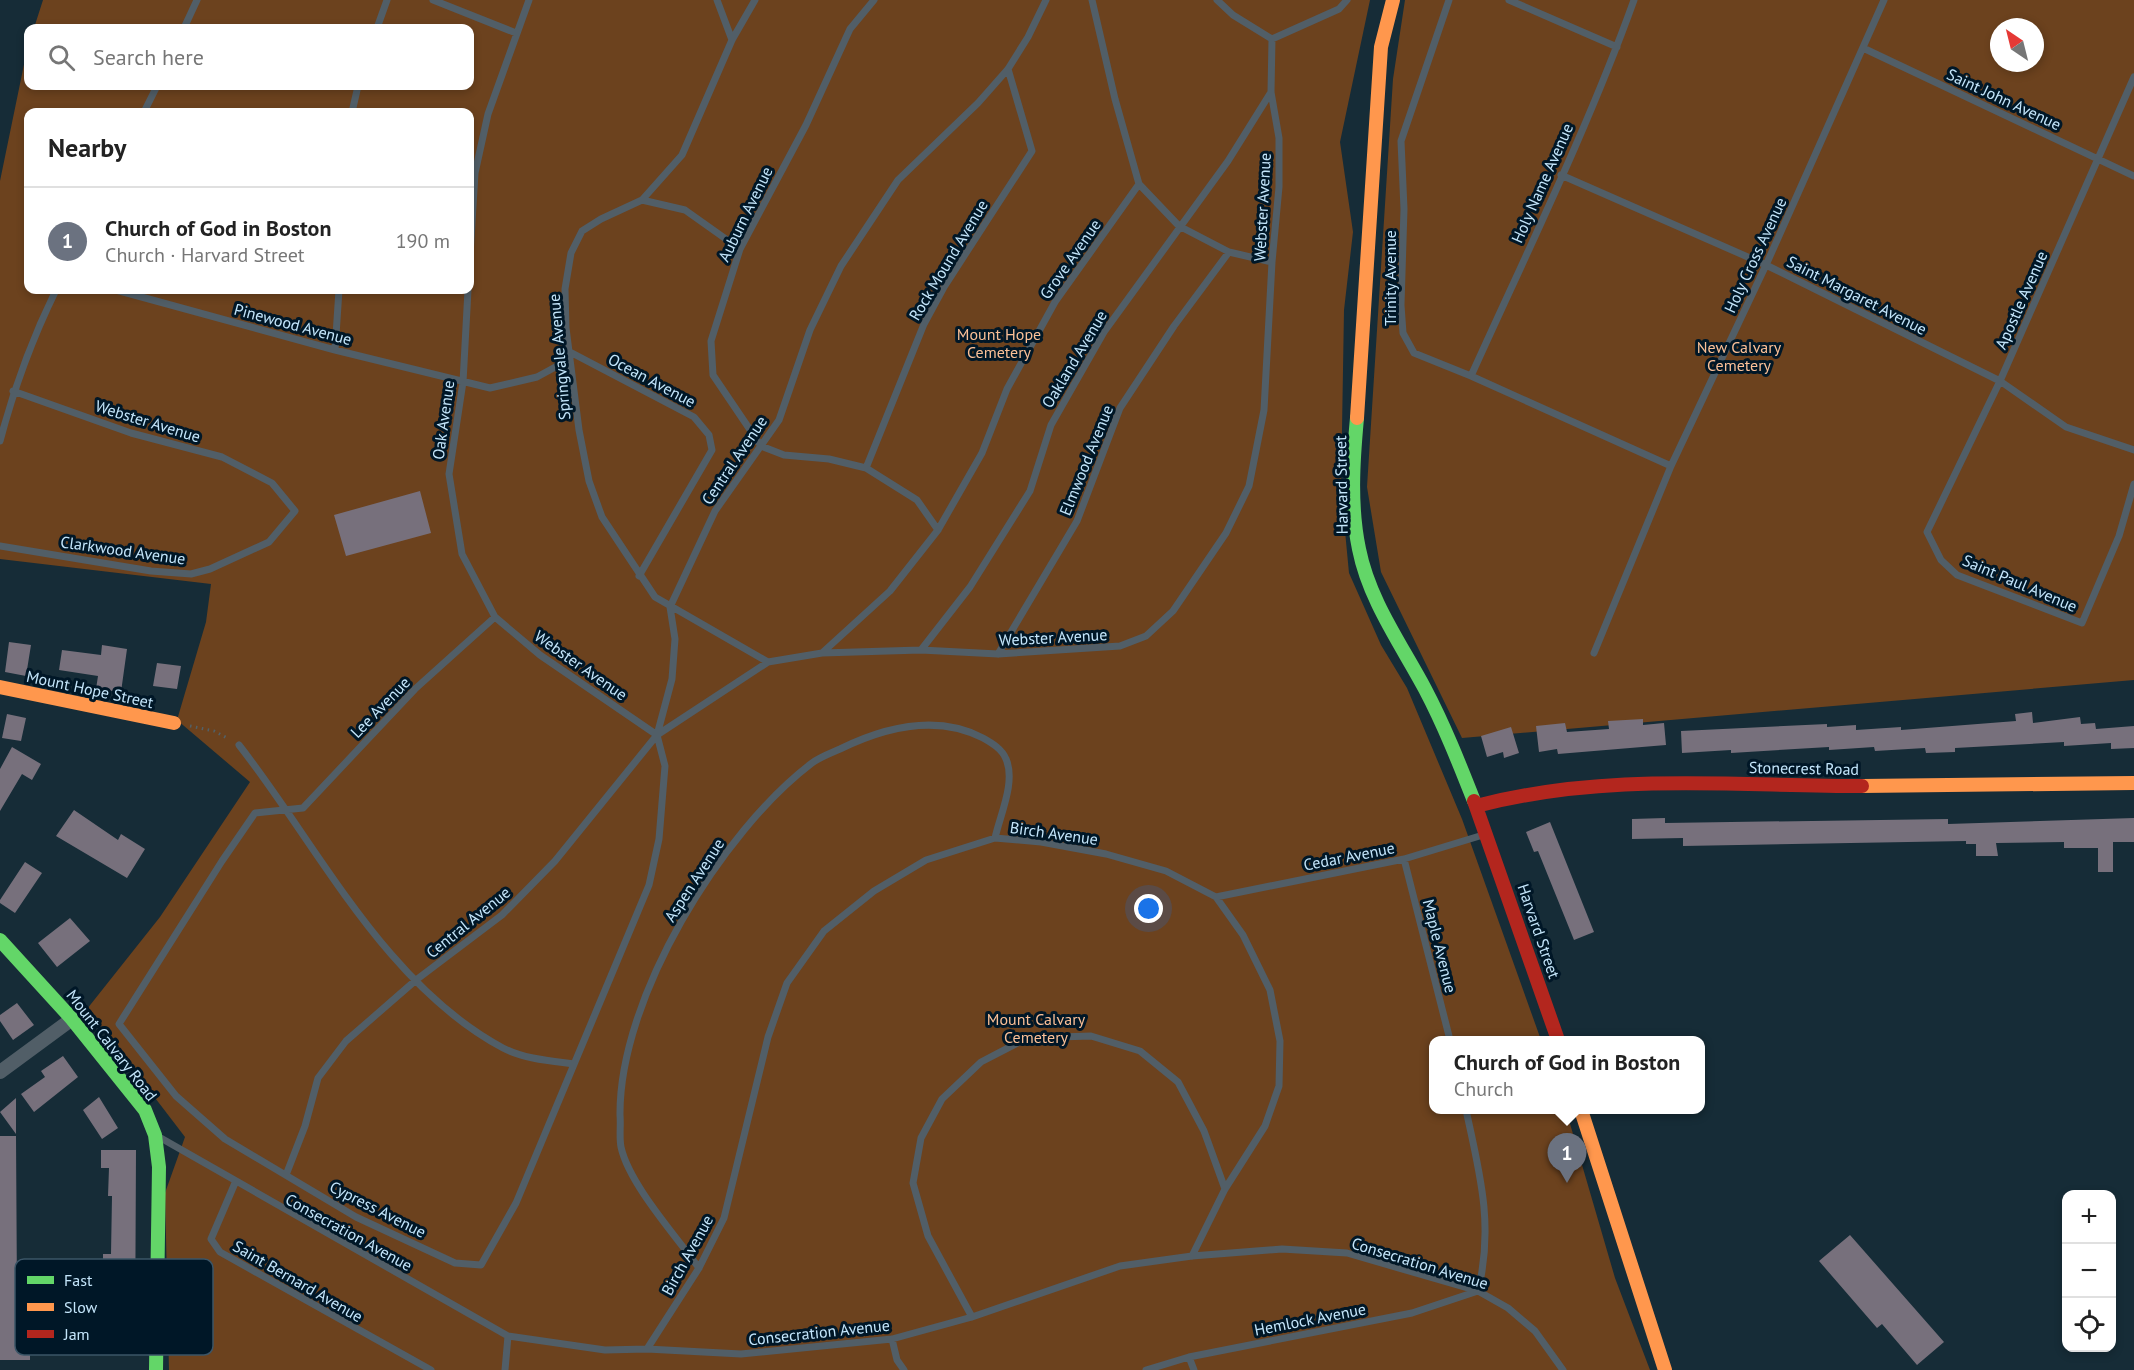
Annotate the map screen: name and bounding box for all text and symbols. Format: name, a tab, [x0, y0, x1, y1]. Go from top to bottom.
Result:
north arrow	[1990, 18, 2044, 72]
search box	[24, 24, 474, 90]
icon: search	[45, 41, 78, 74]
text: Search here	[93, 43, 204, 71]
street label: Saint John Avenue	[1944, 64, 2064, 134]
street label: Holy Name Avenue	[1507, 120, 1577, 246]
text: Nearby	[48, 131, 126, 164]
street label: Webster Avenue	[1249, 152, 1275, 262]
street label: Auburn Avenue	[713, 163, 777, 265]
street label: Holy Cross Avenue	[1719, 194, 1791, 316]
street label: Rock Mound Avenue	[904, 196, 992, 324]
text: Church of God in Boston	[105, 214, 331, 242]
street label: Grove Avenue	[1035, 215, 1105, 303]
text: 1	[62, 228, 73, 254]
text: 190 m	[396, 228, 450, 254]
street label: Trinity Avenue	[1380, 230, 1400, 326]
text: Church · Harvard Street	[105, 242, 305, 268]
street label: Apostle Avenue	[1990, 248, 2052, 352]
street label: Saint Margaret Avenue	[1784, 251, 1930, 339]
street label: Springvale Avenue	[544, 293, 574, 421]
street label: Pinewood Avenue	[232, 299, 354, 349]
street label: Oakland Avenue	[1037, 307, 1111, 411]
park label: Mount Hope Cemetery	[957, 324, 1041, 362]
park label: New Calvary Cemetery	[1697, 337, 1782, 375]
street label: Ocean Avenue	[605, 349, 699, 411]
street label: Oak Avenue	[428, 379, 458, 461]
street label: Webster Avenue	[93, 396, 203, 446]
street label: Elmwood Avenue	[1055, 402, 1117, 518]
street label: Central Avenue	[697, 412, 771, 508]
street label: Harvard Street	[1330, 435, 1352, 535]
street label: Clarkwood Avenue	[59, 531, 187, 569]
street label: Saint Paul Avenue	[1960, 550, 2080, 616]
street label: Webster Avenue	[998, 624, 1108, 650]
street label: Webster Avenue	[531, 626, 631, 704]
street label: Mount Hope Street	[25, 666, 156, 712]
street label: Lee Avenue	[346, 672, 414, 742]
street label: Stonecrest Road	[1749, 757, 1859, 779]
street label: Birch Avenue	[1009, 817, 1099, 849]
street label: Aspen Avenue	[660, 835, 728, 925]
street label: Cedar Avenue	[1302, 837, 1396, 875]
street label: Harvard Street	[1513, 881, 1565, 982]
street label: Central Avenue	[422, 882, 514, 962]
your location	[1134, 894, 1163, 923]
street label: Maple Avenue	[1419, 897, 1461, 995]
street label: Mount Calvary Road	[62, 985, 162, 1105]
park label: Mount Calvary Cemetery	[987, 1009, 1086, 1047]
popup	[1429, 1036, 1705, 1114]
text: Church of God in Boston	[1454, 1048, 1680, 1076]
text: Church	[1454, 1076, 1514, 1102]
pin: 1	[1548, 1134, 1586, 1183]
street label: Cypress Avenue	[327, 1176, 429, 1242]
street label: Consecration Avenue	[282, 1189, 416, 1275]
map controls	[2062, 1190, 2116, 1352]
button: +	[2062, 1190, 2116, 1244]
street label: Birch Avenue	[657, 1211, 717, 1299]
street label: Consecration Avenue	[1349, 1233, 1491, 1293]
street label: Saint Bernard Avenue	[230, 1236, 366, 1326]
button: −	[2062, 1244, 2116, 1298]
legend	[15, 1259, 213, 1355]
text: Fast	[64, 1270, 93, 1290]
text: Slow	[64, 1297, 98, 1317]
street label: Hemlock Avenue	[1253, 1298, 1367, 1340]
button: locate	[2062, 1298, 2116, 1352]
street label: Consecration Avenue	[747, 1315, 891, 1349]
text: Jam	[63, 1324, 90, 1344]

